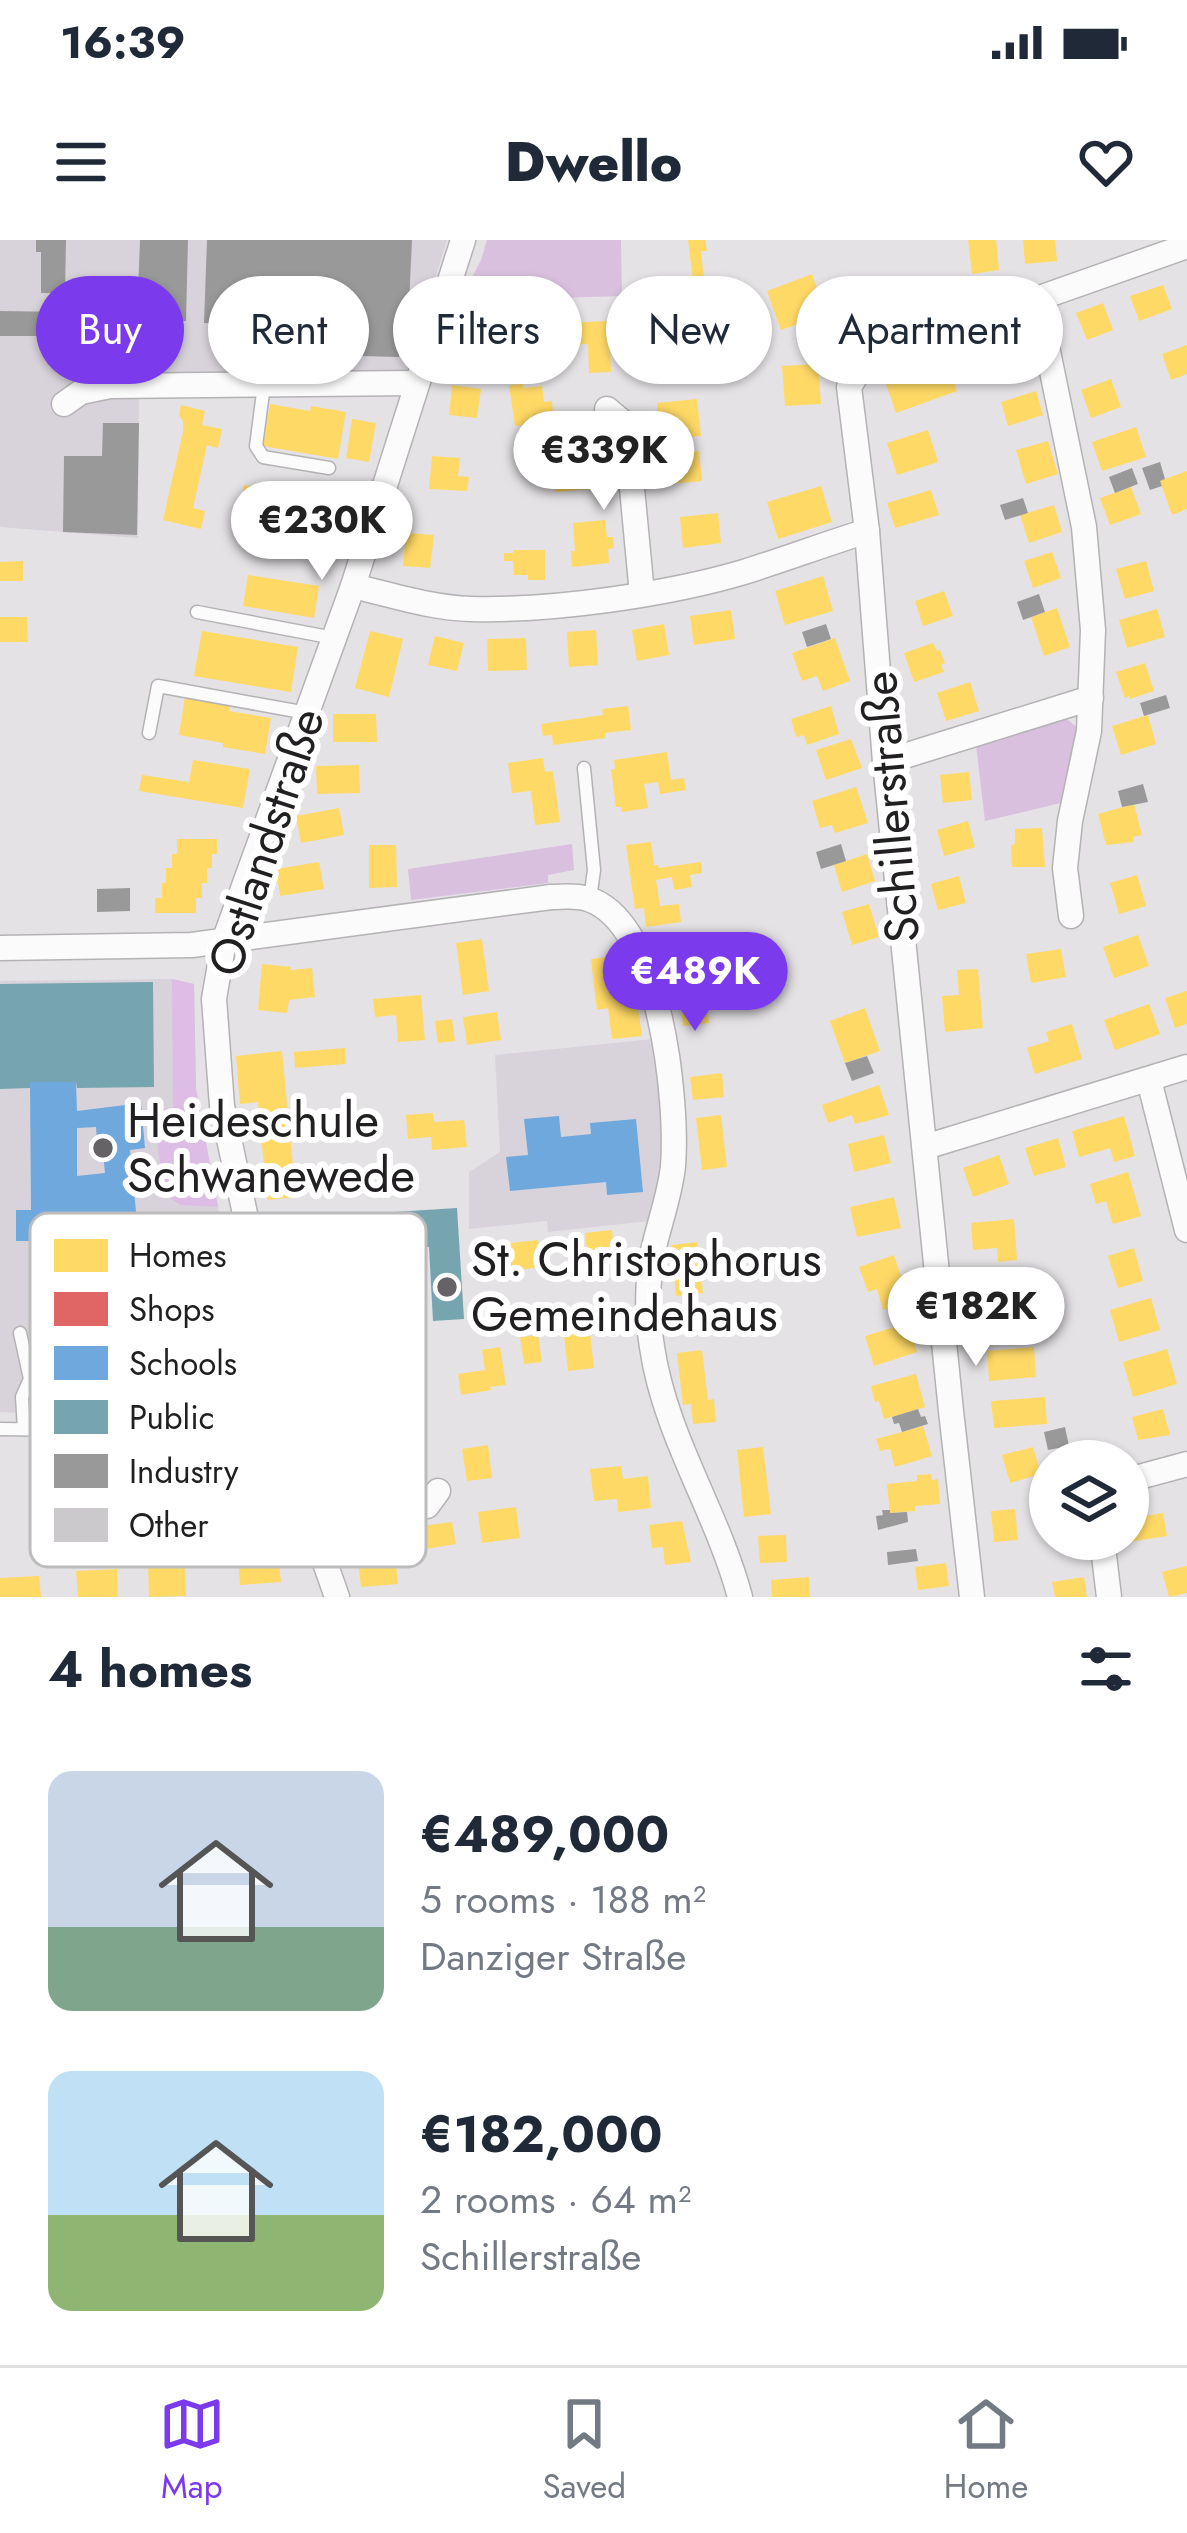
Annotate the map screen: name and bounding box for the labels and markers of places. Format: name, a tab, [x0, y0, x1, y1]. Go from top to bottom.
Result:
pin: €339K	[520, 411, 688, 513]
pin: €230K	[238, 481, 406, 583]
pin: €489K	[611, 932, 779, 1034]
place label: Heideschule Schwanewede	[127, 1086, 415, 1210]
marker: Heideschule Schwanewede	[90, 1135, 116, 1161]
place label: St. Christophorus Gemeindehaus	[471, 1225, 822, 1349]
pin: €182K	[892, 1267, 1060, 1369]
marker: St. Christophorus Gemeindehaus	[434, 1274, 460, 1300]

